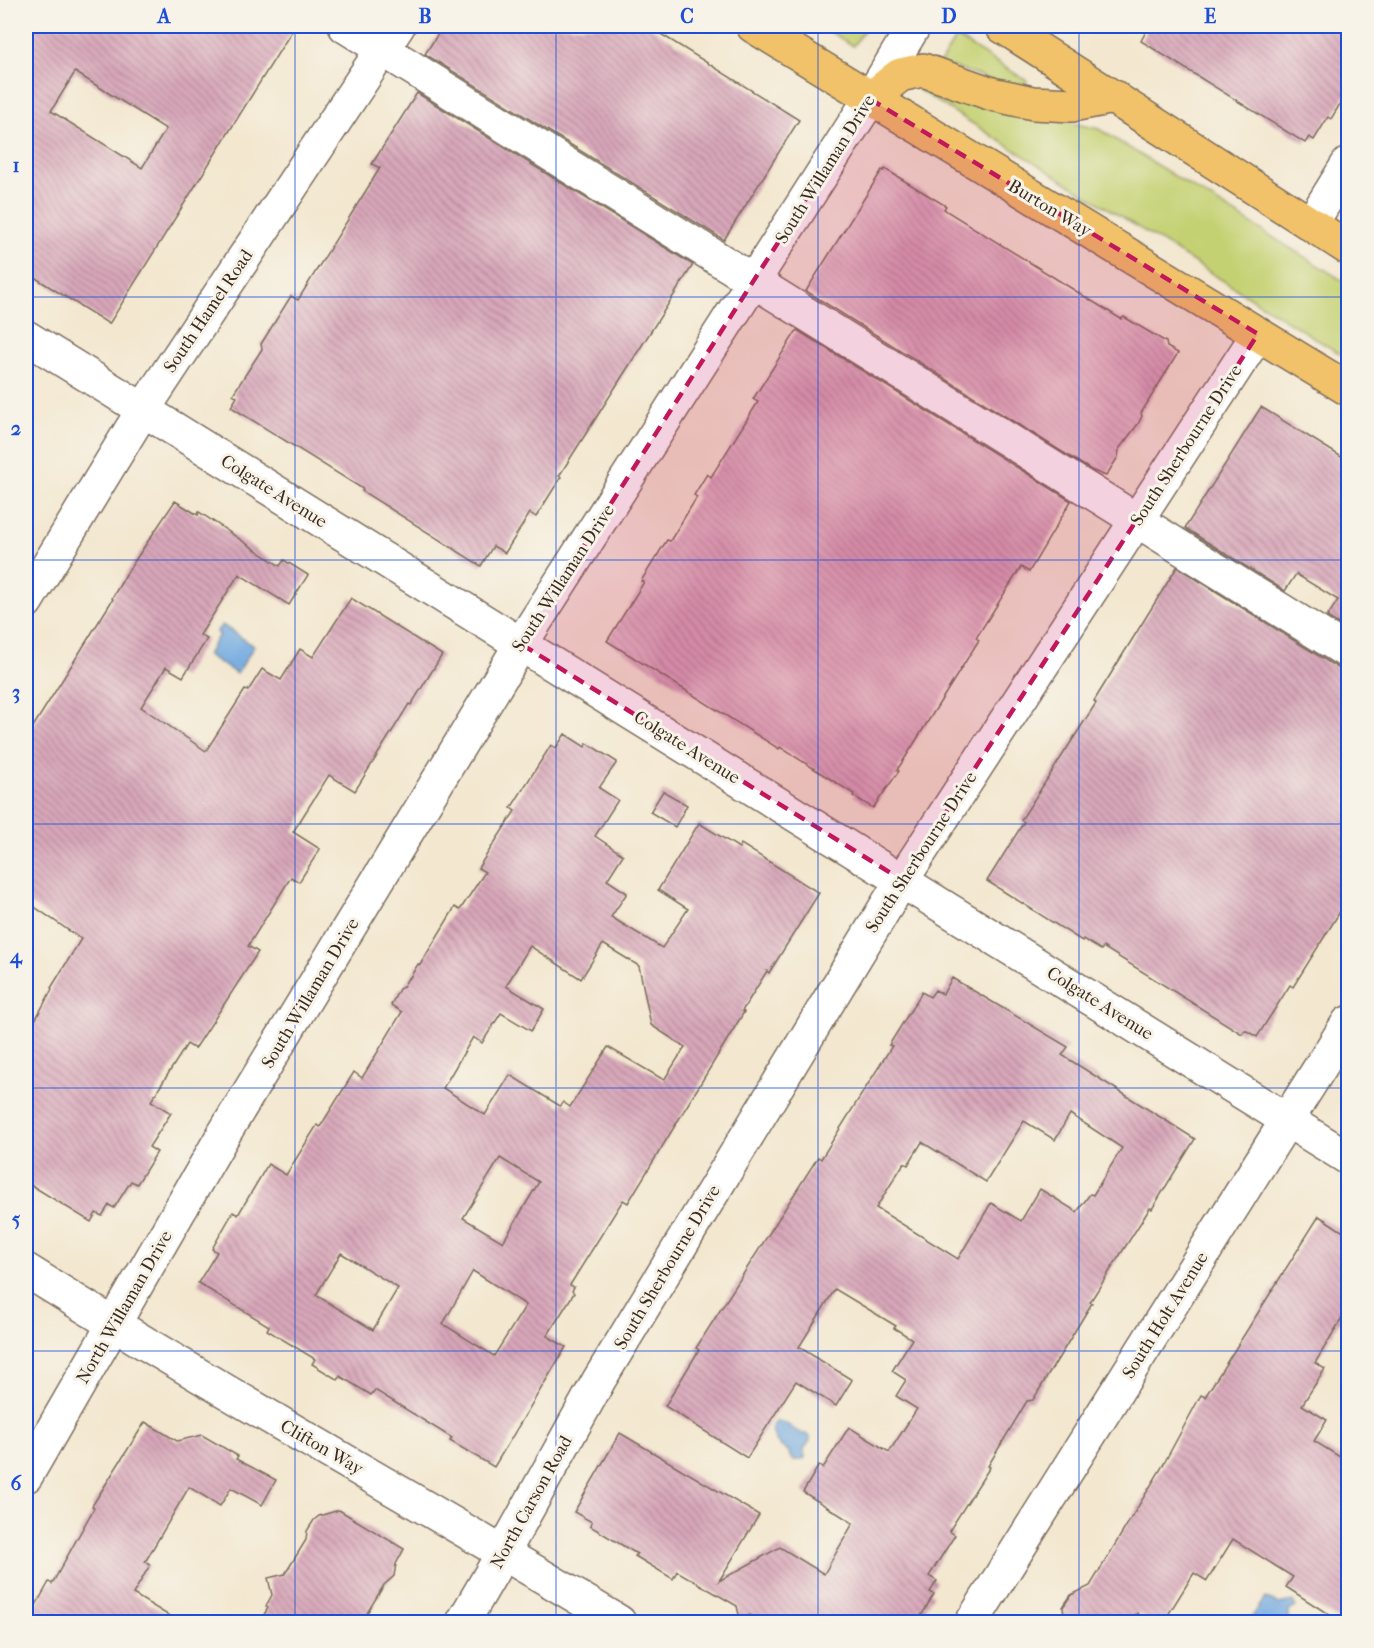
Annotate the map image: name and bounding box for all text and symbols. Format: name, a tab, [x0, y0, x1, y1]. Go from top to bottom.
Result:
text: A	[156, 5, 172, 28]
text: B	[418, 5, 432, 28]
text: C	[680, 5, 694, 28]
text: D	[941, 5, 957, 28]
text: E	[1204, 5, 1216, 28]
street label: South Willaman Drive	[771, 91, 880, 248]
text: 1	[12, 154, 20, 177]
street label: Burton Way	[1004, 175, 1096, 242]
street label: South Hamel Road	[159, 246, 257, 377]
street label: South Sherbourne Drive	[1126, 361, 1246, 530]
text: 2	[11, 417, 21, 440]
street label: Colgate Avenue	[217, 450, 331, 532]
street label: South Willaman Drive	[508, 501, 619, 656]
text: 3	[12, 681, 20, 704]
street label: Colgate Avenue	[630, 706, 744, 788]
street label: South Sherbourne Drive	[861, 768, 981, 937]
street label: South Willaman Drive	[257, 914, 364, 1072]
text: 4	[9, 945, 23, 969]
street label: Colgate Avenue	[1043, 962, 1157, 1044]
street label: South Sherbourne Drive	[610, 1181, 725, 1353]
text: 5	[12, 1208, 21, 1231]
street label: North Willaman Drive	[72, 1227, 177, 1388]
street label: South Holt Avenue	[1118, 1248, 1213, 1382]
street label: Clifton Way	[277, 1415, 368, 1480]
street label: North Carson Road	[486, 1432, 577, 1572]
text: 6	[11, 1472, 23, 1495]

